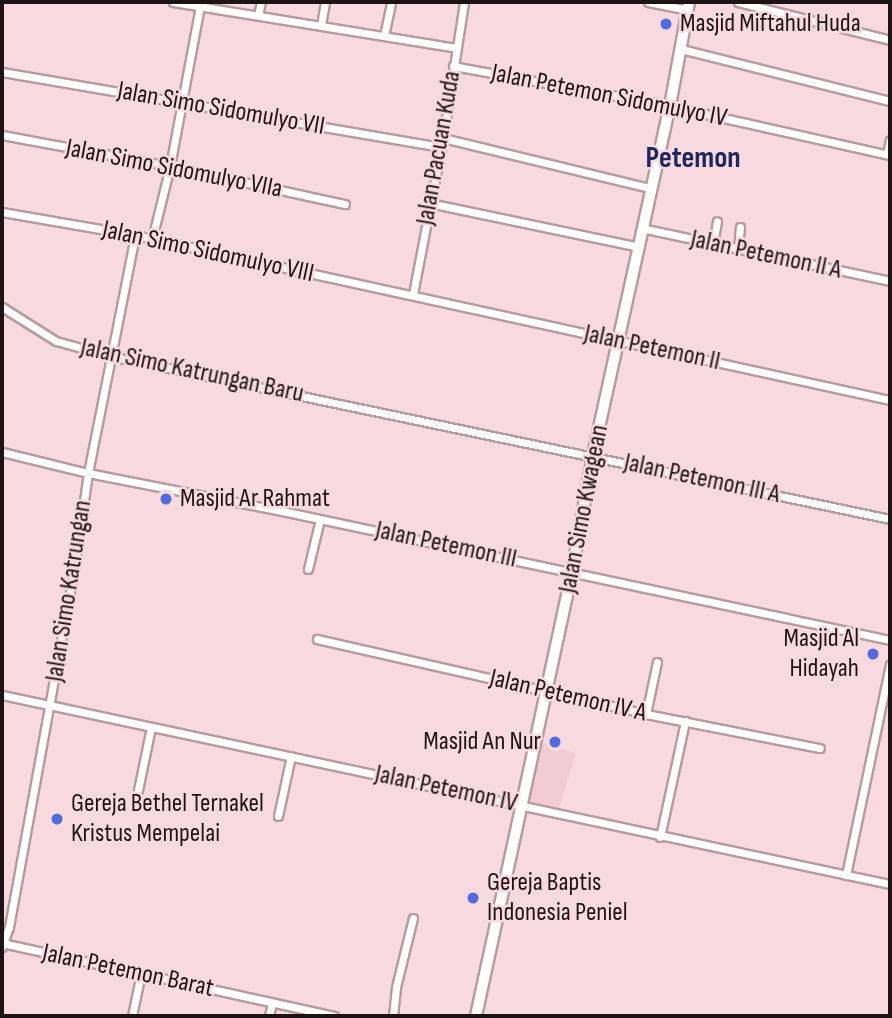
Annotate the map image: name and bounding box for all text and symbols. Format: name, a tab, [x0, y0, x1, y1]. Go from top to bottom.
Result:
place label: Masjid Miftahul Huda	[680, 8, 861, 40]
marker: Masjid Miftahul Huda	[658, 16, 674, 32]
street label: Jalan Petemon Sidomulyo IV	[489, 58, 729, 134]
street label: Jalan Pacuan Kuda	[410, 69, 468, 227]
street label: Jalan Simo Sidomulyo VII	[115, 75, 327, 143]
street label: Jalan Simo Sidomulyo VIIa	[63, 133, 285, 205]
district label: Petemon	[645, 140, 741, 176]
street label: Jalan Simo Sidomulyo VIII	[99, 214, 317, 290]
street label: Jalan Petemon II A	[688, 224, 844, 286]
street label: Jalan Petemon II	[581, 318, 723, 378]
street label: Jalan Simo Katrungan Baru	[78, 332, 306, 410]
street label: Jalan Simo Kwagean	[552, 422, 616, 596]
street label: Jalan Petemon III A	[621, 447, 783, 511]
place label: Masjid Ar Rahmat	[180, 483, 330, 515]
marker: Masjid Ar Rahmat	[158, 491, 174, 507]
street label: Jalan Simo Katrungan	[39, 498, 99, 684]
street label: Jalan Petemon III	[373, 515, 519, 575]
place label: Masjid Al Hidayah	[783, 623, 859, 684]
marker: Masjid Al Hidayah	[865, 646, 881, 662]
street label: Jalan Petemon IV A	[487, 663, 649, 729]
place label: Masjid An Nur	[423, 726, 541, 758]
marker: Masjid An Nur	[547, 734, 563, 750]
street label: Jalan Petemon IV	[372, 759, 520, 819]
place label: Gereja Bethel Ternakel Kristus Mempelai	[71, 788, 264, 850]
marker: Gereja Bethel Ternakel Kristus Mempelai	[49, 811, 65, 827]
place label: Gereja Baptis Indonesia Peniel	[487, 867, 628, 928]
marker: Gereja Baptis Indonesia Peniel	[465, 890, 481, 906]
street label: Jalan Petemon Barat	[39, 938, 217, 1004]

